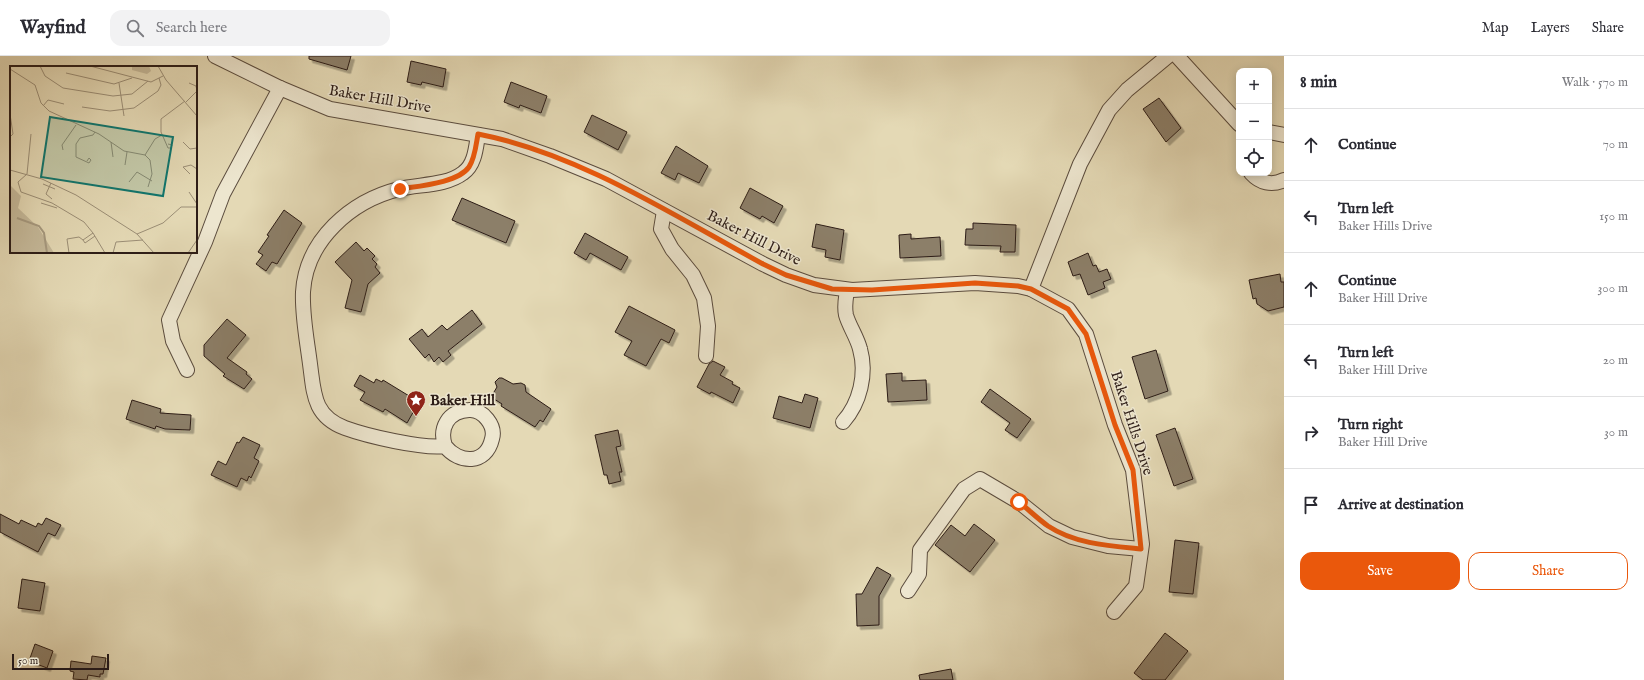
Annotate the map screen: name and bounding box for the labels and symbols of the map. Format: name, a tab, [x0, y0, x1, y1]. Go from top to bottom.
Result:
inset map	[10, 66, 197, 253]
street label: Baker Hill Drive	[327, 81, 433, 117]
route end	[391, 180, 409, 198]
street label: Baker Hill Drive	[704, 206, 804, 270]
street label: Baker Hills Drive	[1106, 368, 1158, 478]
place icon: Baker Hill	[405, 389, 427, 417]
place label: Baker Hill	[430, 391, 496, 410]
route start	[1010, 493, 1028, 511]
scale bar	[12, 652, 109, 671]

